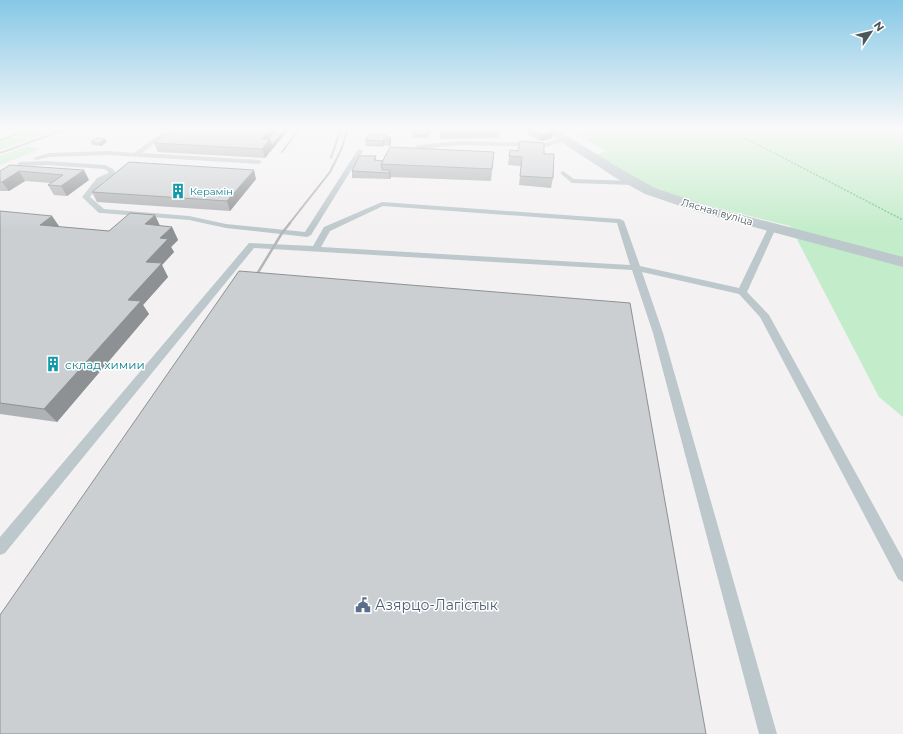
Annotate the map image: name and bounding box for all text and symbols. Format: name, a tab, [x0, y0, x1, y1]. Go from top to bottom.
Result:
north arrow	[851, 12, 891, 52]
text: N	[871, 19, 887, 34]
building icon: Керамін	[169, 182, 187, 200]
place label: Керамін	[190, 185, 233, 198]
street label: Лясная вуліца	[680, 196, 754, 228]
building icon: склад химии	[44, 355, 62, 373]
place label: склад химии	[65, 357, 145, 372]
public building icon: Азярцо-Лагістык	[354, 596, 372, 614]
place label: Азярцо-Лагістык	[375, 596, 498, 614]

